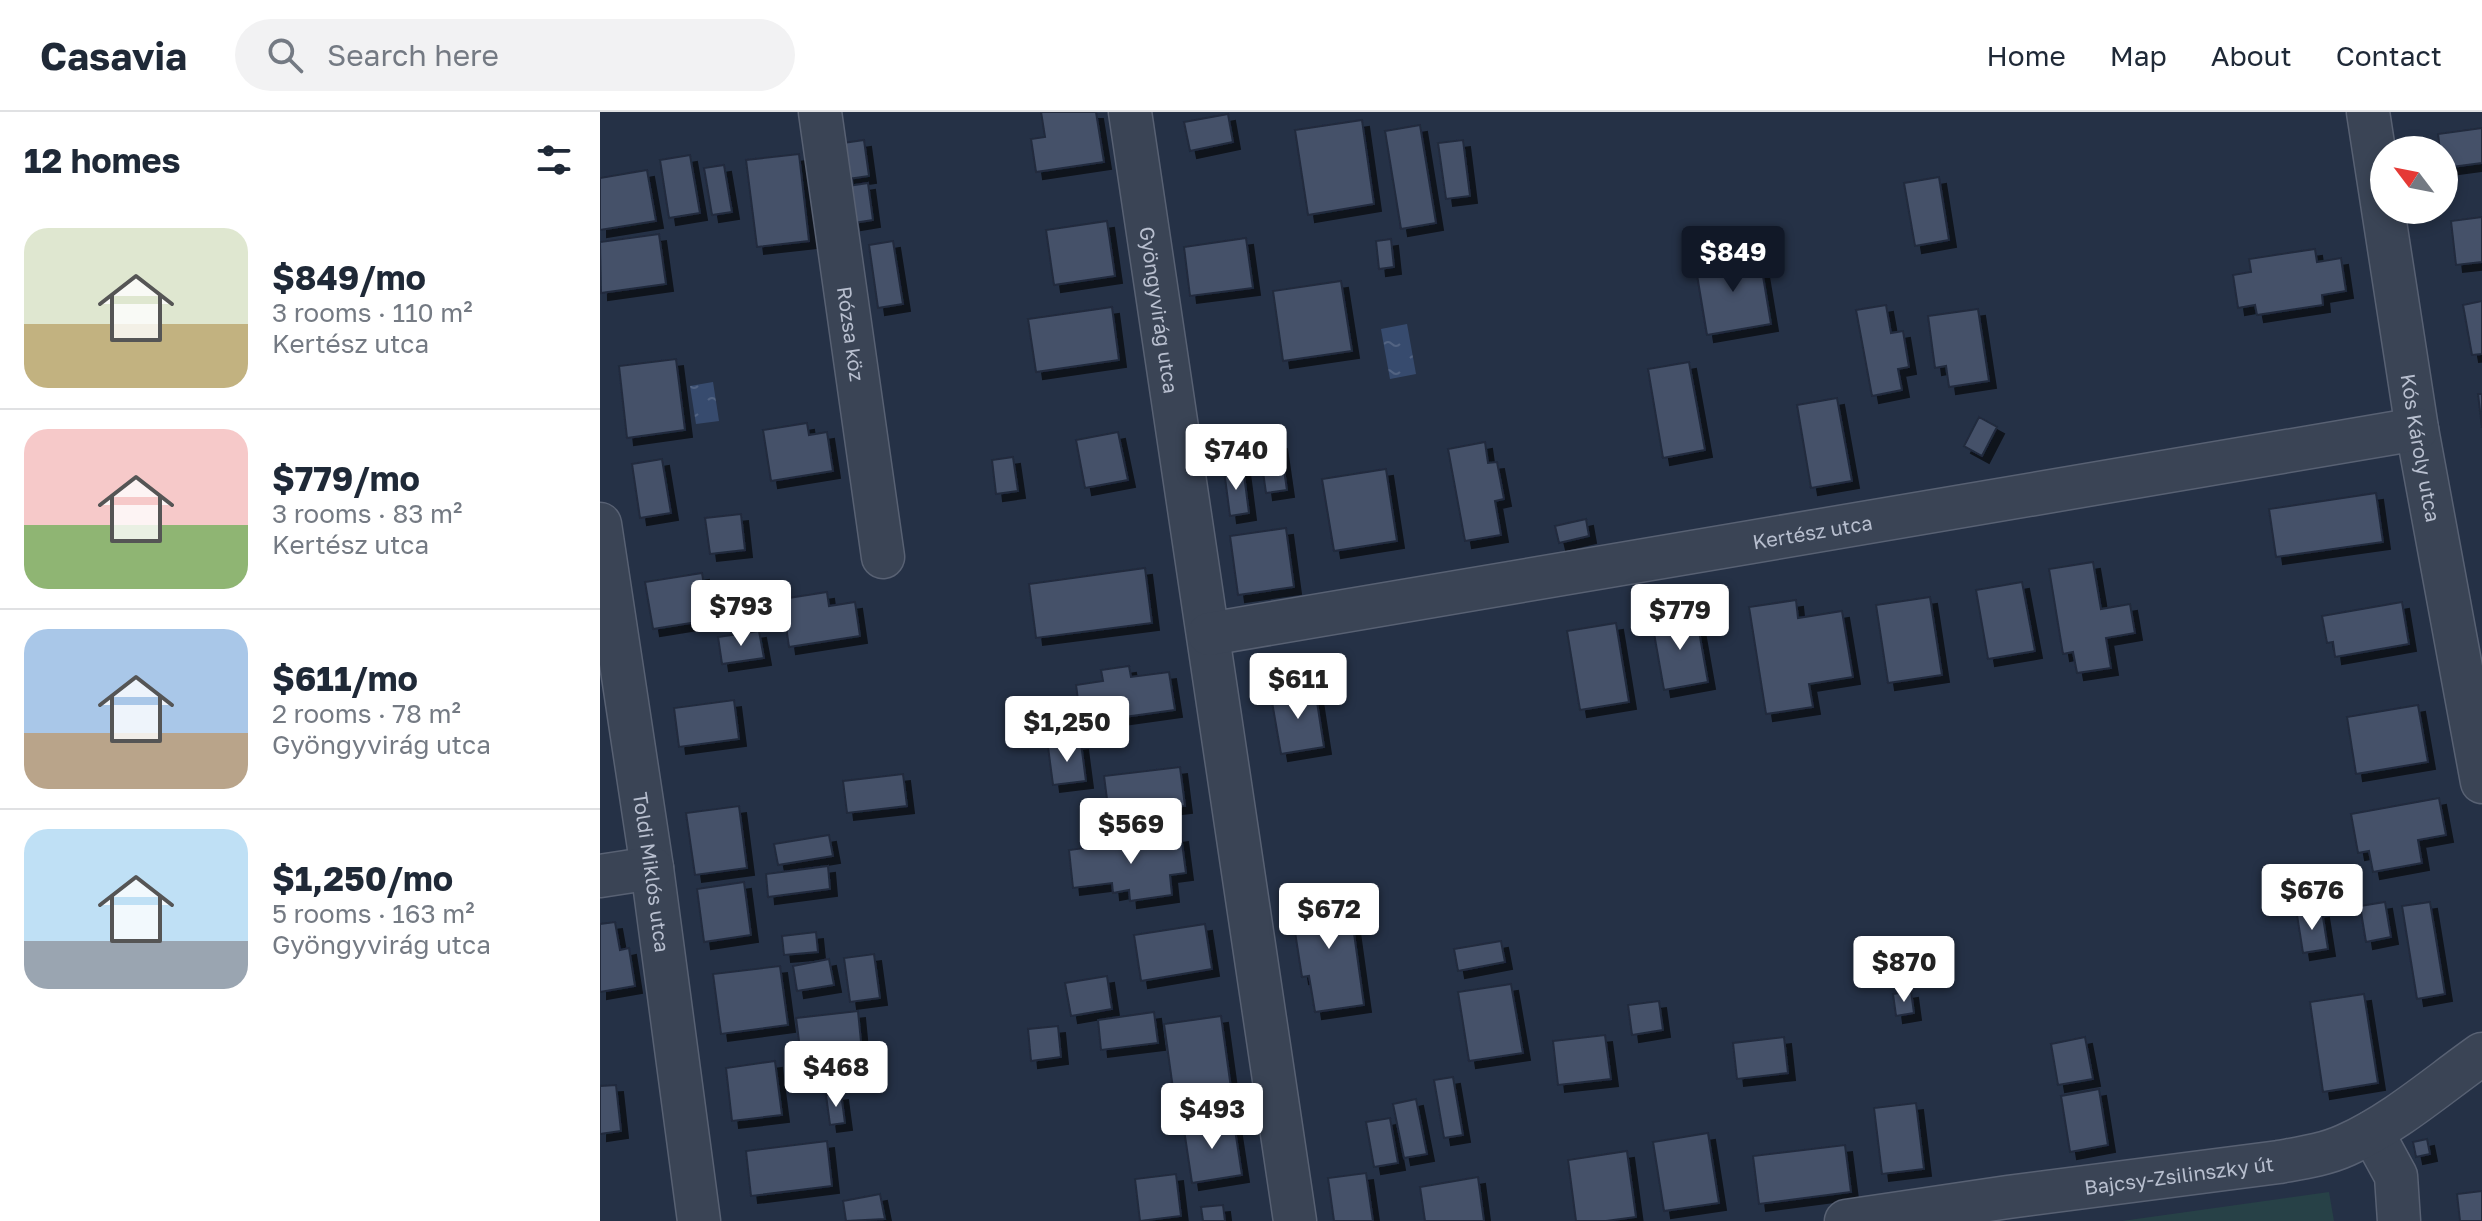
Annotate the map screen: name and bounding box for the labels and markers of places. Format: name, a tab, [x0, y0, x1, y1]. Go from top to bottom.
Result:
pin: $849	[1686, 226, 1780, 294]
pin: $740	[1189, 424, 1283, 492]
pin: $793	[694, 580, 788, 648]
pin: $779	[1633, 584, 1727, 652]
pin: $611	[1251, 653, 1345, 721]
pin: $1,250	[1002, 696, 1132, 764]
pin: $569	[1084, 798, 1178, 866]
pin: $676	[2265, 864, 2359, 932]
pin: $672	[1282, 883, 1376, 951]
pin: $870	[1857, 936, 1951, 1004]
pin: $468	[789, 1041, 883, 1109]
pin: $493	[1165, 1083, 1259, 1151]

